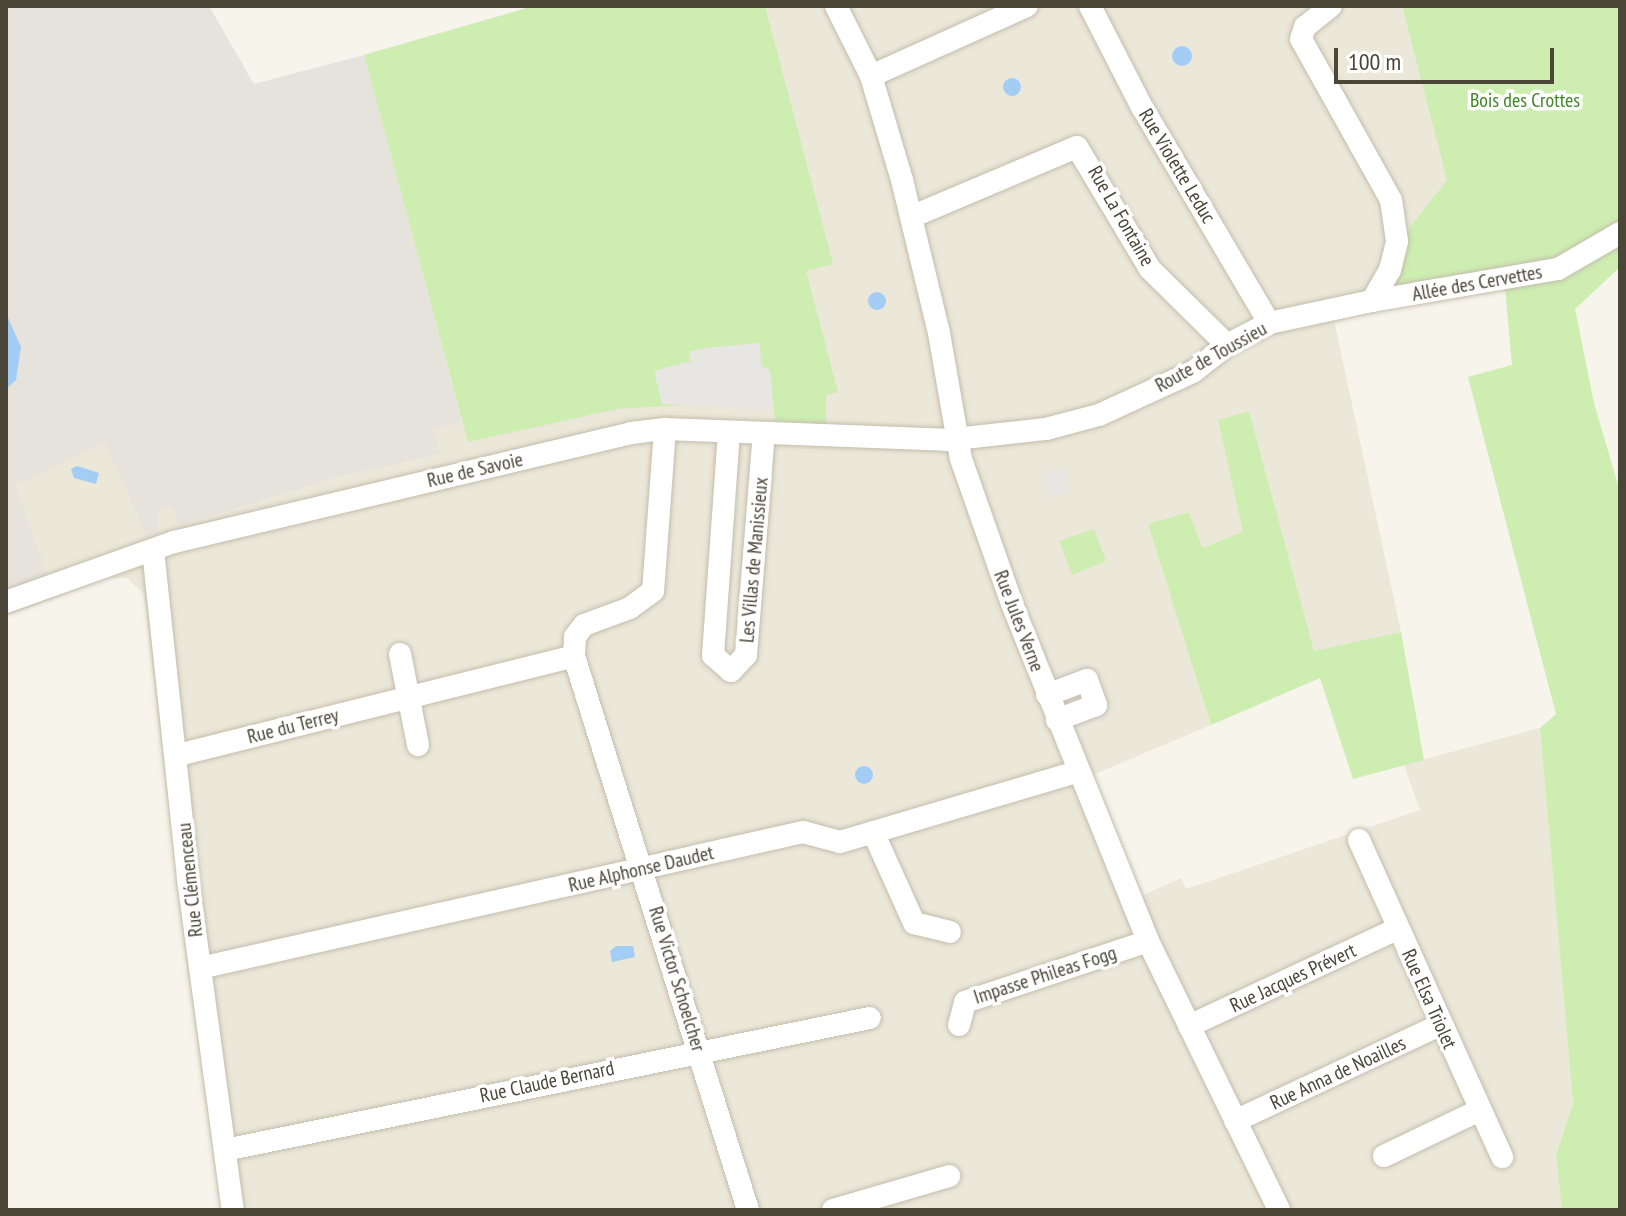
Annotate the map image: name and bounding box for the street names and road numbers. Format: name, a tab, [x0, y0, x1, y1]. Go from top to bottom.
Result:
street label: Rue Violette Leduc	[1133, 104, 1221, 228]
street label: Rue La Fontaine	[1083, 162, 1159, 270]
street label: Allée des Cervettes	[1410, 260, 1544, 306]
street label: Route de Toussieu	[1151, 316, 1271, 398]
street label: Rue de Savoie	[425, 447, 525, 493]
street label: Les Villas de Manissieux	[735, 476, 773, 644]
street label: Rue Jules Verne	[989, 567, 1049, 675]
street label: Rue du Terrey	[245, 703, 341, 749]
street label: Rue Clémenceau	[172, 822, 208, 938]
street label: Rue Alphonse Daudet	[566, 841, 716, 897]
street label: Rue Victor Schoelcher	[643, 903, 711, 1055]
street label: Rue Jacques Prévert	[1226, 938, 1360, 1018]
street label: Impasse Phileas Fogg	[971, 941, 1119, 1009]
street label: Rue Elsa Triolet	[1396, 945, 1462, 1053]
street label: Rue Anna de Noailles	[1266, 1031, 1410, 1115]
street label: Rue Claude Bernard	[478, 1056, 616, 1108]

